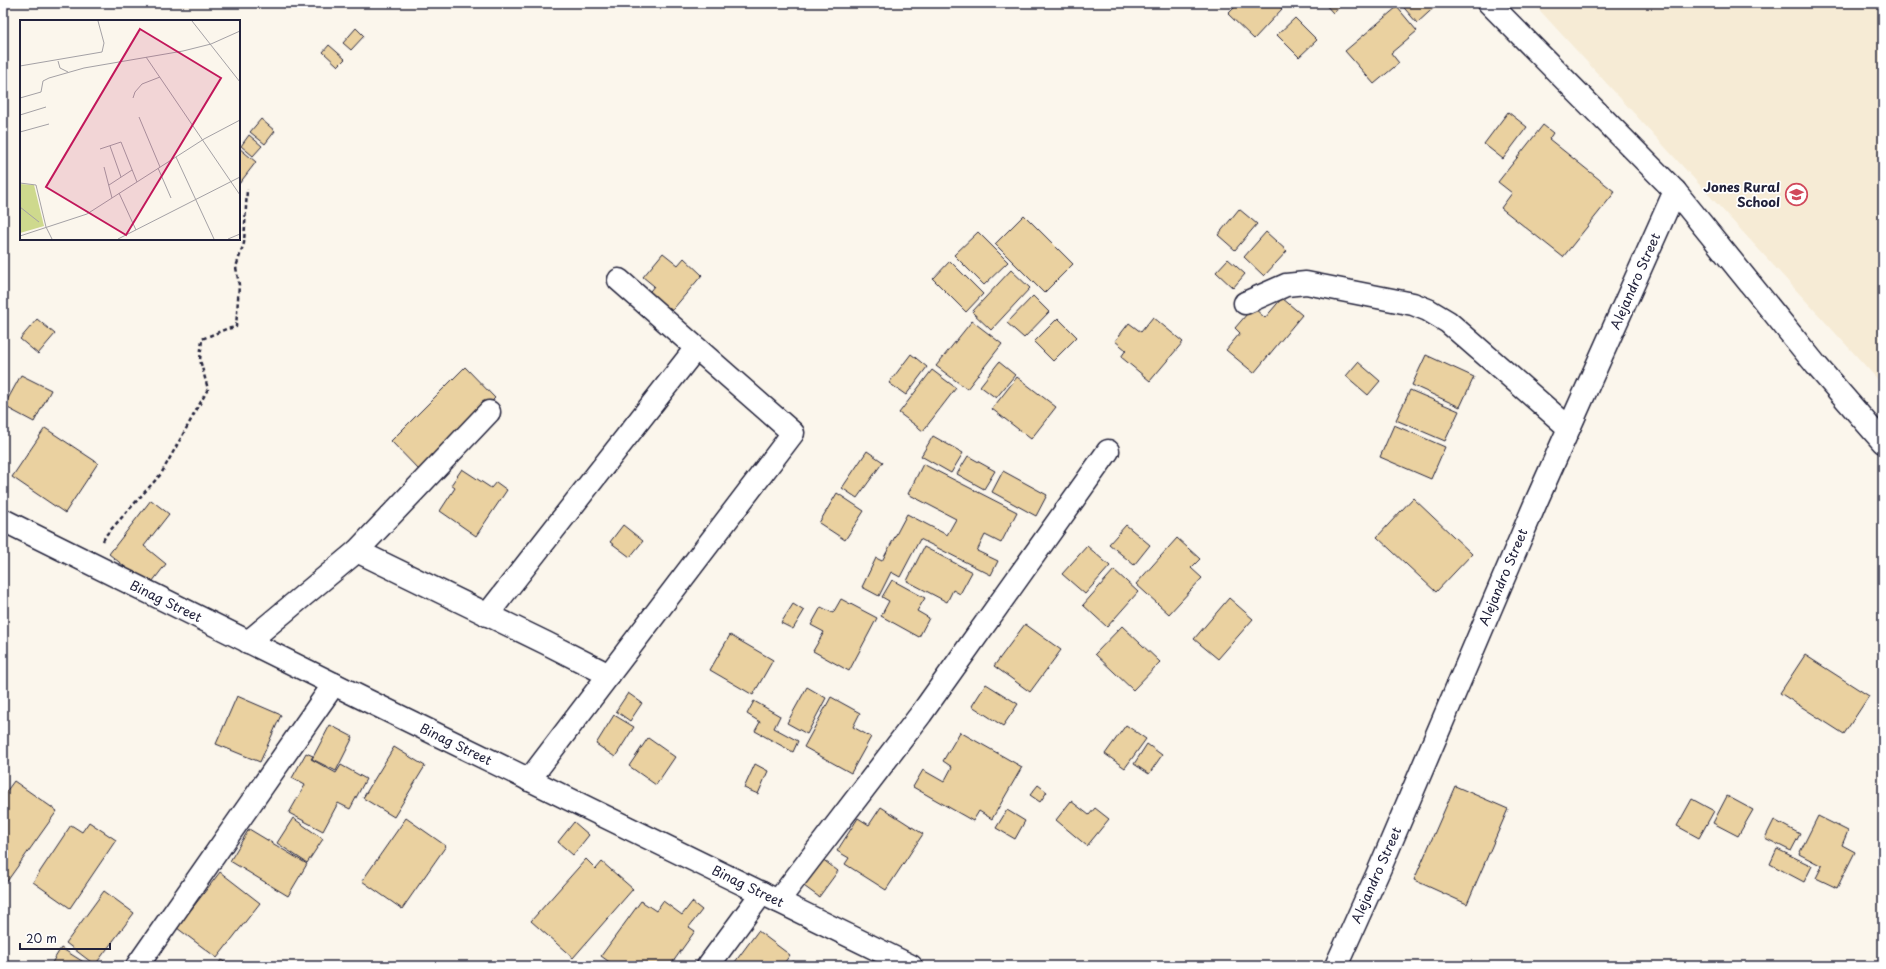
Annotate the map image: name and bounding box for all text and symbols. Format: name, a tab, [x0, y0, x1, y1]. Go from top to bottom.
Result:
inset map	[20, 20, 240, 240]
place label: Jones Rural School	[1703, 177, 1780, 211]
school or university icon: Jones Rural School	[1783, 181, 1809, 207]
street label: Alejandro Street	[1605, 230, 1664, 332]
street label: Alejandro Street	[1474, 525, 1532, 628]
street label: Binag Street	[127, 575, 205, 626]
street label: Binag Street	[417, 718, 495, 769]
street label: Alejandro Street	[1346, 824, 1405, 926]
street label: Binag Street	[709, 860, 787, 911]
scale bar	[20, 925, 110, 951]
text: 20 m	[26, 929, 57, 947]

